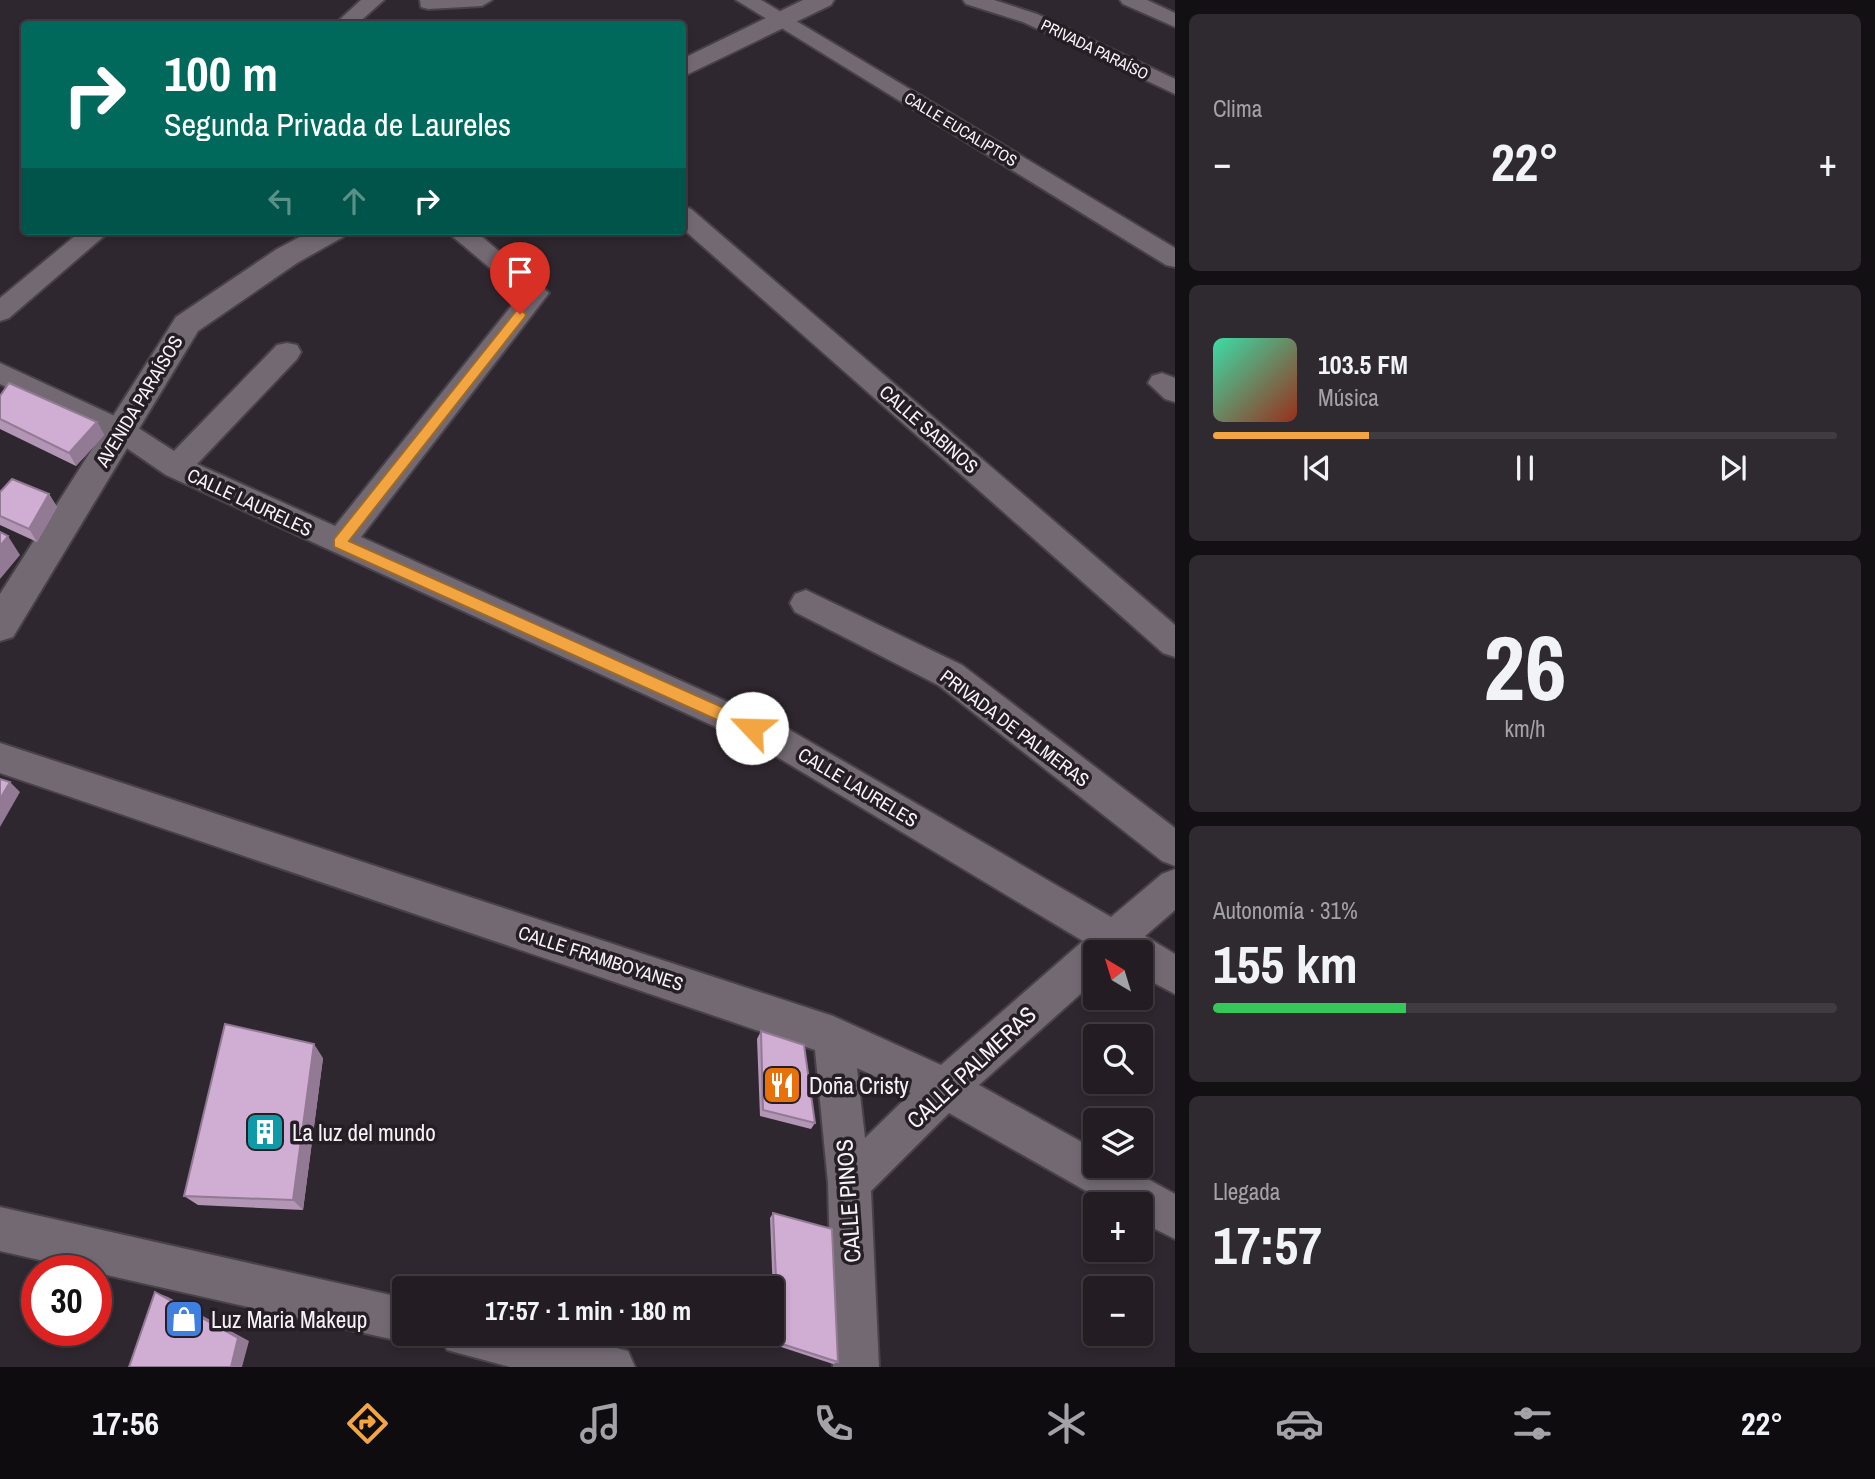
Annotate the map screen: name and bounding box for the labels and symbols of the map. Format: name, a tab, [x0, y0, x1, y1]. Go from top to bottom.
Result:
street label: PRIVADA PARAÍSO	[1038, 13, 1152, 85]
street label: CALLE EUCALIPTOS	[900, 87, 1022, 172]
pin	[490, 242, 550, 314]
street label: AVENIDA PARAÍSOS	[89, 330, 189, 473]
street label: CALLE SABINOS	[874, 379, 984, 479]
street label: CALLE LAURELES	[183, 462, 317, 542]
street label: PRIVADA DE PALMERAS	[935, 663, 1095, 793]
position arrow	[715, 691, 789, 765]
street label: CALLE LAURELES	[793, 741, 923, 833]
street label: CALLE FRAMBOYANES	[515, 919, 687, 997]
north arrow	[1083, 940, 1153, 1010]
street label: CALLE PALMERAS	[900, 999, 1042, 1135]
restaurant icon: Doña Cristy	[761, 1064, 803, 1106]
place label: Doña Cristy	[809, 1070, 909, 1101]
building icon: La luz del mundo	[244, 1111, 286, 1153]
place label: La luz del mundo	[292, 1117, 436, 1148]
street label: CALLE PINOS	[828, 1138, 868, 1264]
speed limit sign: 30	[21, 1255, 112, 1346]
shop icon: Luz Maria Makeup	[163, 1298, 205, 1340]
place label: Luz Maria Makeup	[211, 1304, 367, 1335]

